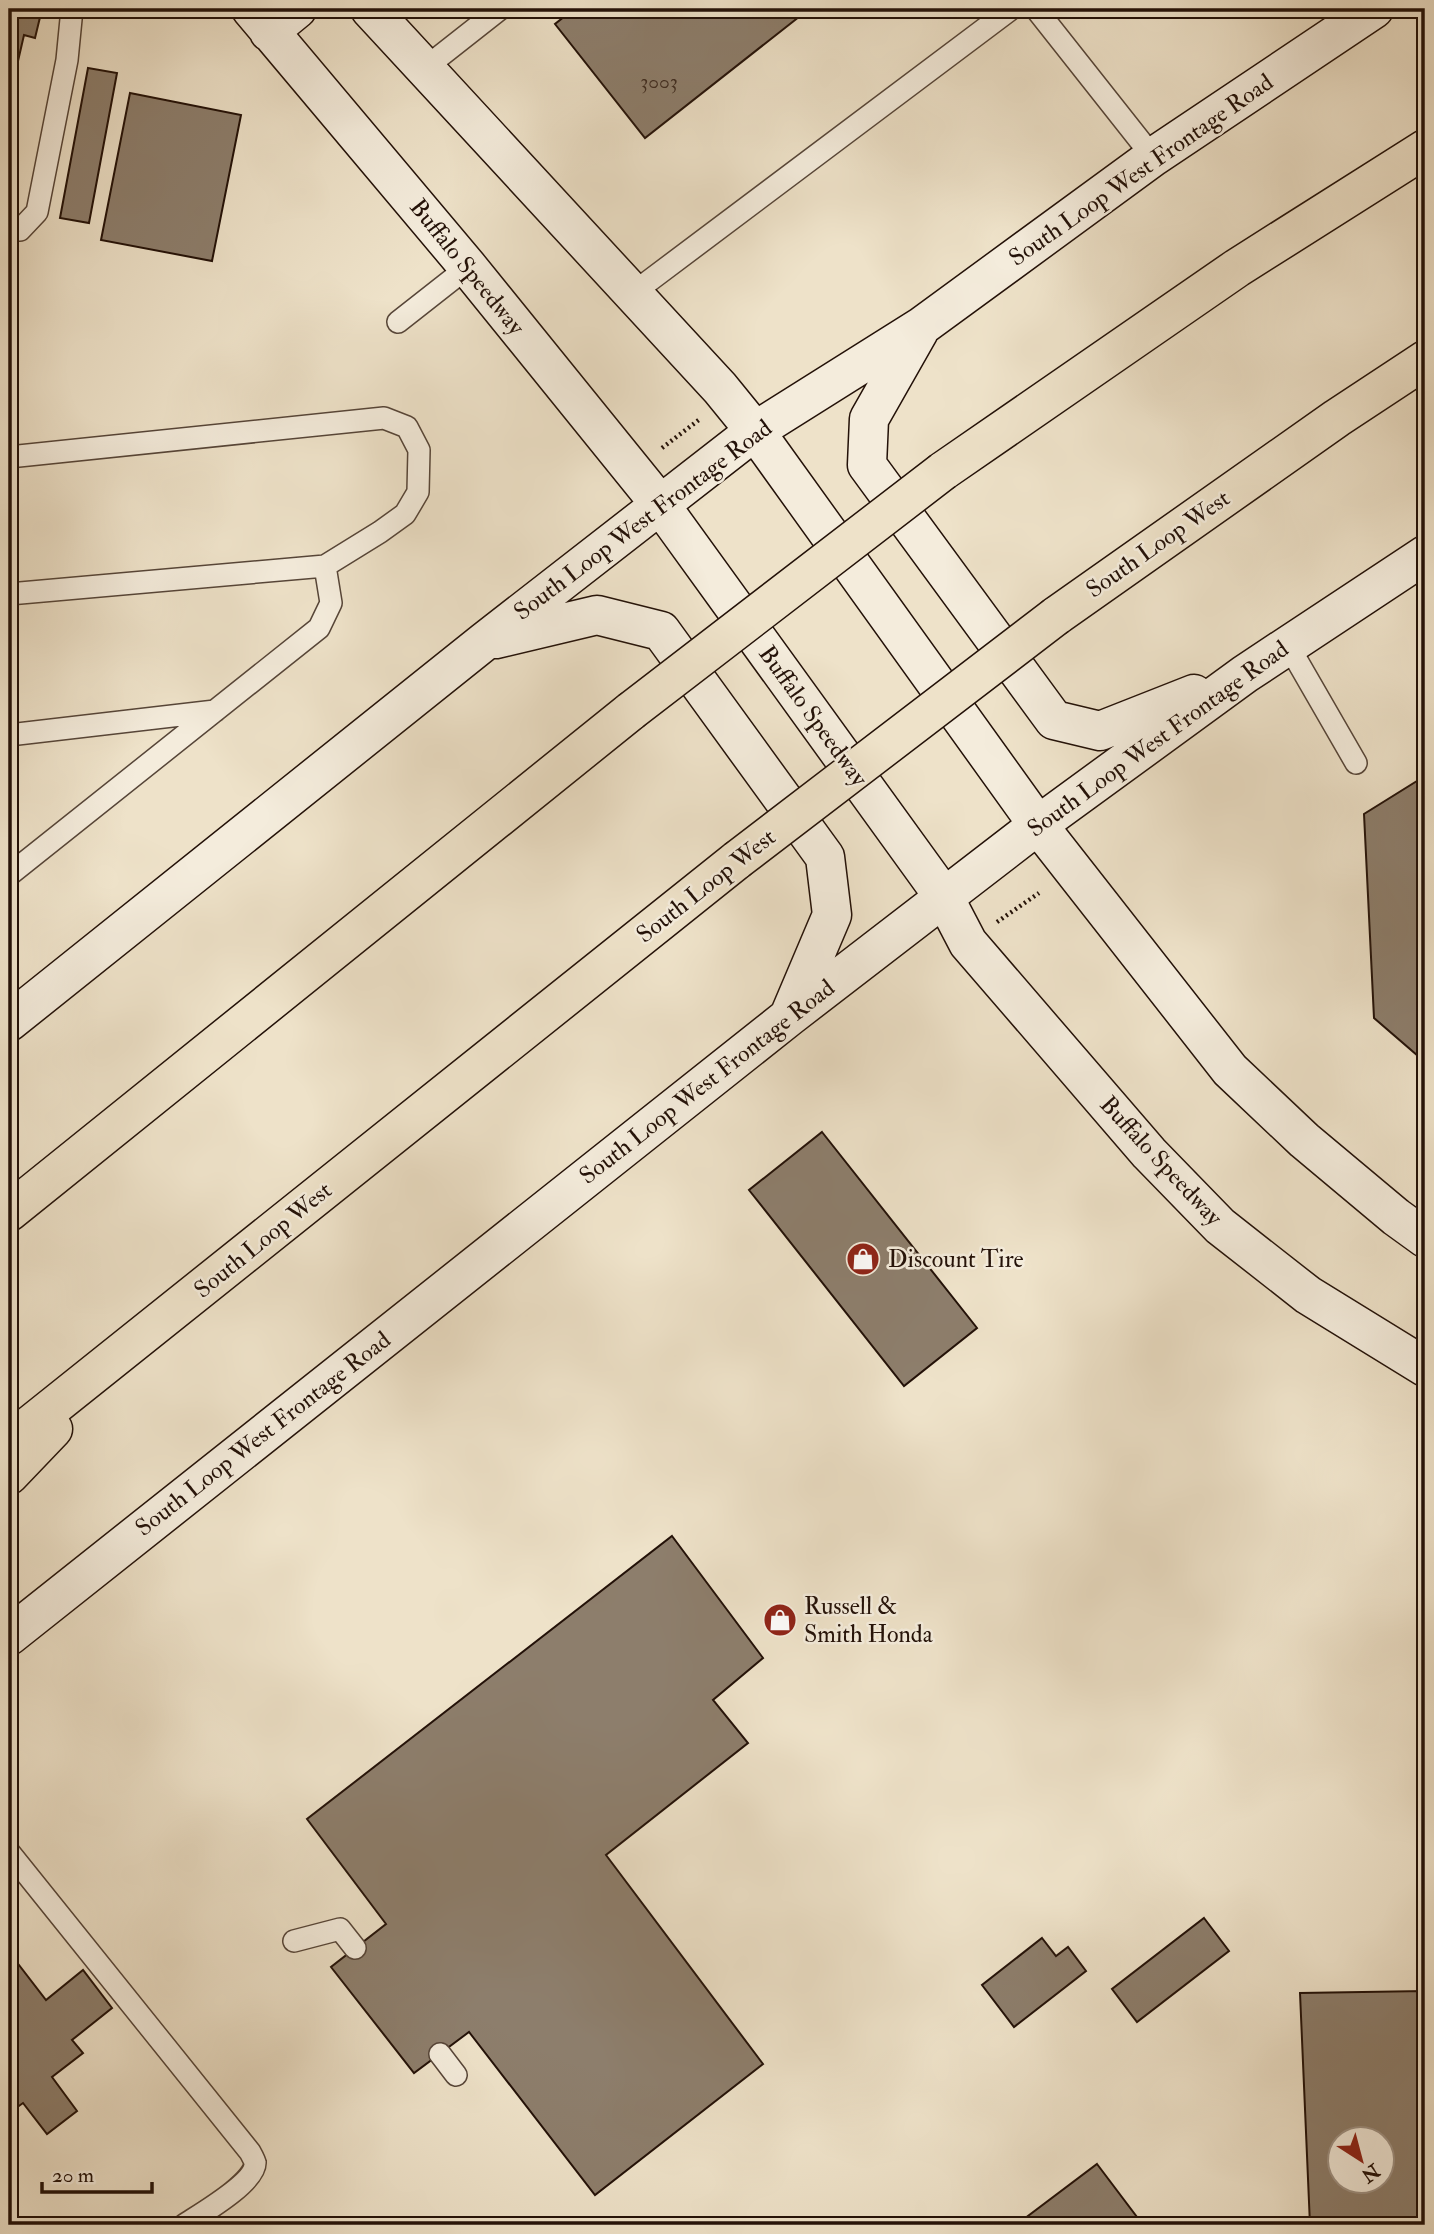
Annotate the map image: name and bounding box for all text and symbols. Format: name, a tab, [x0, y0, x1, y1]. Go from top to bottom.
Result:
street label: South Loop West Frontage Road	[1003, 67, 1279, 273]
house number: 3003	[640, 68, 678, 95]
street label: Buffalo Speedway	[403, 193, 532, 342]
street label: South Loop West Frontage Road	[508, 413, 779, 627]
street label: South Loop West	[1080, 483, 1236, 605]
street label: South Loop West Frontage Road	[1021, 634, 1295, 844]
street label: Buffalo Speedway	[752, 640, 875, 793]
street label: South Loop West	[630, 822, 782, 950]
street label: South Loop West Frontage Road	[573, 973, 841, 1191]
street label: Buffalo Speedway	[1093, 1090, 1229, 1233]
street label: South Loop West	[188, 1175, 338, 1305]
shop icon: Discount Tire	[844, 1240, 882, 1278]
place label: Discount Tire	[888, 1244, 1024, 1275]
street label: South Loop West Frontage Road	[129, 1325, 397, 1543]
place label: Russell & Smith Honda	[804, 1591, 934, 1650]
shop icon: Russell & Smith Honda	[761, 1601, 799, 1639]
north arrow	[1326, 2126, 1396, 2196]
scale bar	[42, 2150, 152, 2194]
text: N	[1356, 2158, 1385, 2188]
text: 20 m	[52, 2162, 94, 2189]

